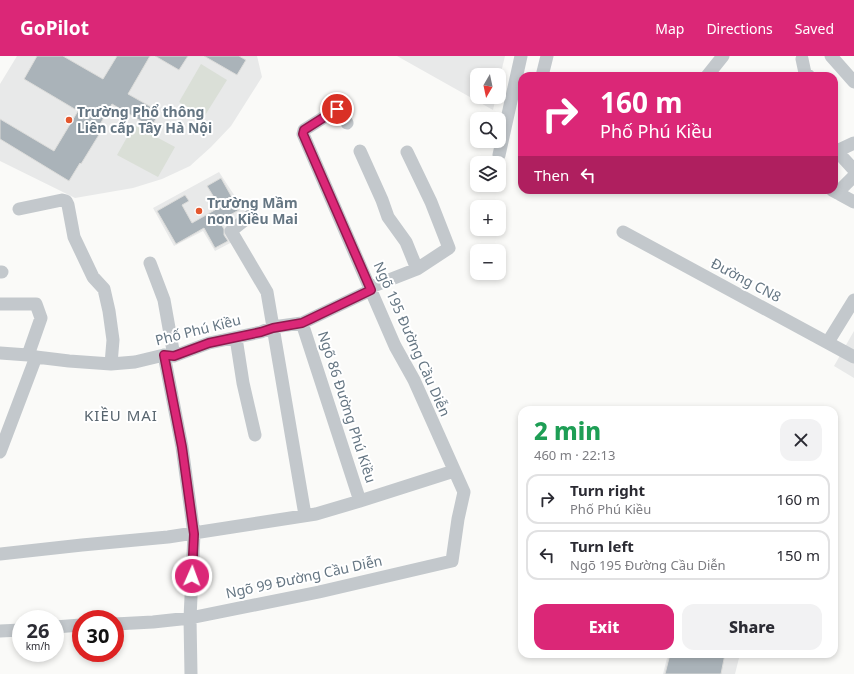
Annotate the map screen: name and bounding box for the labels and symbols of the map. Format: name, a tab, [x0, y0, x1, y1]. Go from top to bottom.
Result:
north arrow	[470, 68, 506, 104]
pin	[320, 92, 354, 126]
place label: Trường Phổ thông Liên cấp Tây Hà Nội	[77, 102, 212, 137]
marker: Trường Phổ thông Liên cấp Tây Hà Nội	[64, 115, 74, 125]
place label: Trường Mầm non Kiều Mai	[207, 193, 298, 228]
marker: Trường Mầm non Kiều Mai	[194, 206, 204, 216]
street label: Đường CN8	[708, 253, 785, 306]
street label: Ngõ 195 Đường Cầu Diễn	[370, 258, 455, 419]
street label: Phố Phú Kiều	[153, 310, 243, 349]
street label: Ngõ 86 Đường Phú Kiều	[314, 329, 381, 485]
district label: KIỀU MAI	[84, 405, 158, 425]
street label: Ngõ 99 Đường Cầu Diễn	[224, 551, 384, 602]
position arrow	[171, 555, 213, 597]
speed limit sign: 30	[72, 610, 124, 662]

